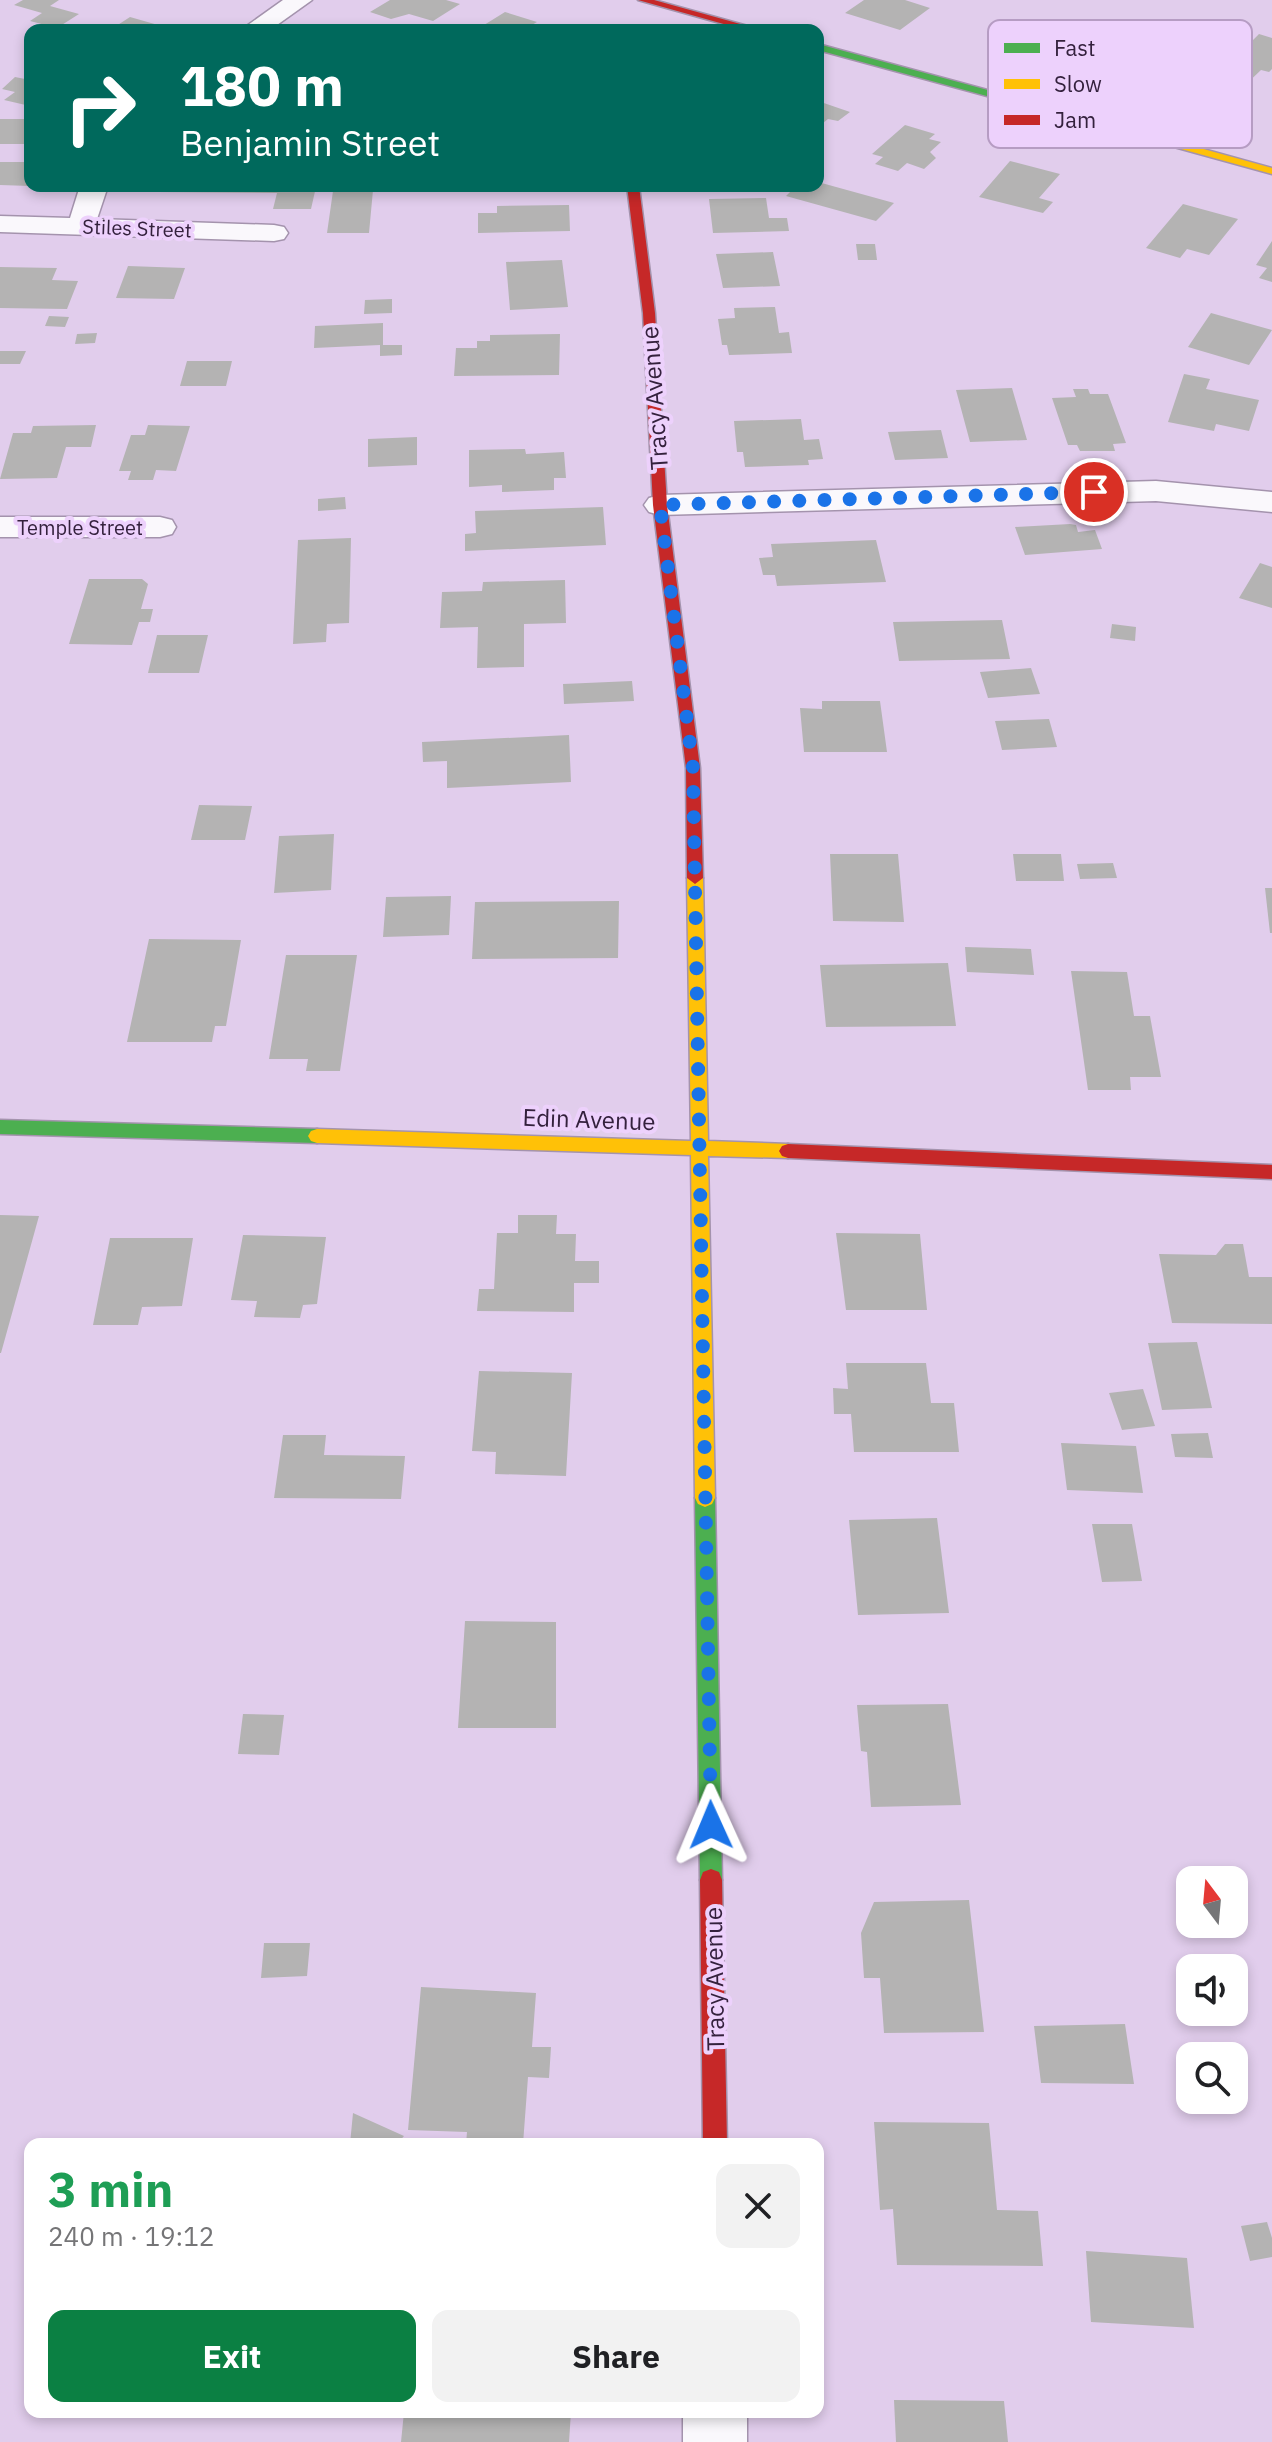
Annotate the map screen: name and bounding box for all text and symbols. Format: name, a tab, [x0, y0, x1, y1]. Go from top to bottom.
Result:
legend	[988, 20, 1252, 148]
text: Fast	[1054, 33, 1095, 62]
text: 180 m	[180, 49, 344, 121]
icon: right	[48, 56, 152, 160]
text: Slow	[1054, 69, 1102, 98]
text: Jam	[1054, 105, 1096, 134]
text: Benjamin Street	[180, 119, 440, 166]
street label: Stiles Street	[82, 213, 192, 243]
street label: Tracy Avenue	[633, 325, 675, 471]
pin	[1060, 458, 1128, 526]
icon: arrive	[1072, 470, 1116, 514]
street label: Temple Street	[17, 514, 143, 541]
street label: Edin Avenue	[522, 1101, 656, 1137]
position arrow	[669, 1783, 753, 1867]
north arrow	[1176, 1866, 1248, 1938]
map controls	[1176, 1866, 1248, 2114]
street label: Tracy Avenue	[697, 1907, 731, 2051]
button: sound	[1176, 1954, 1248, 2026]
button: search	[1176, 2042, 1248, 2114]
text: 3 min	[48, 2158, 173, 2220]
button: close	[716, 2164, 800, 2248]
text: 240 m · 19:12	[48, 2219, 214, 2253]
button: Exit	[48, 2310, 416, 2402]
button: Share	[432, 2310, 800, 2402]

